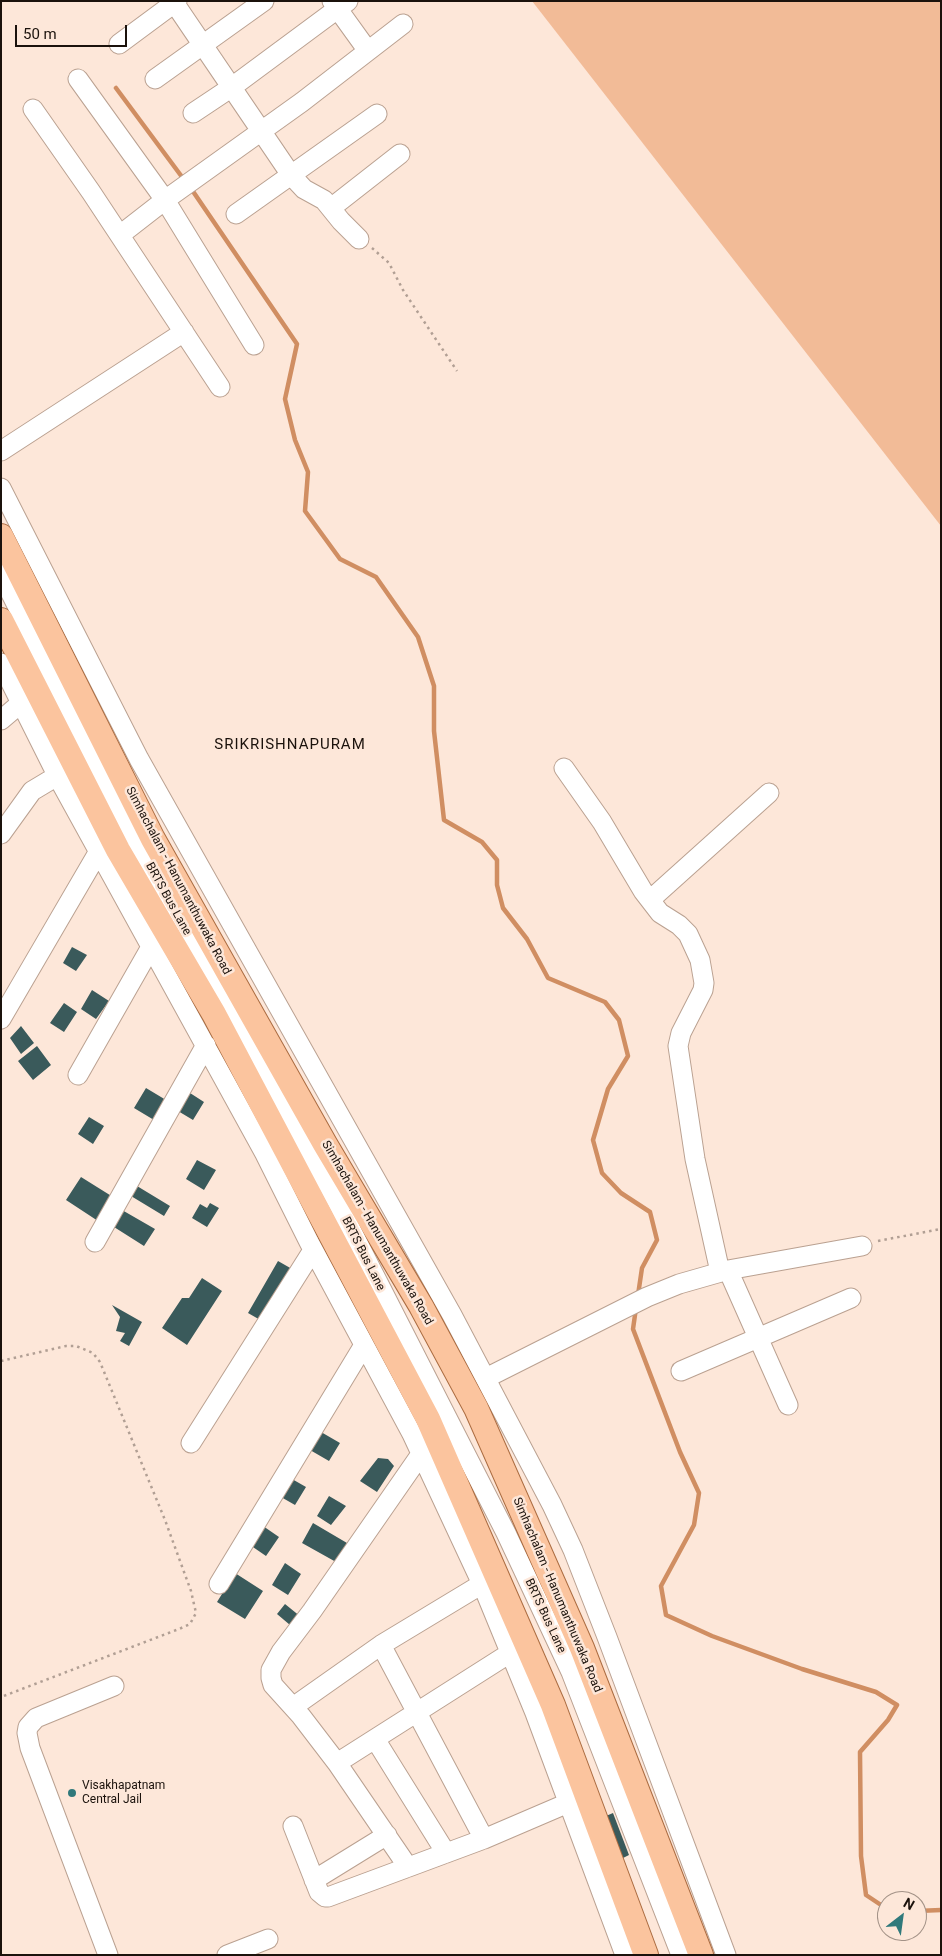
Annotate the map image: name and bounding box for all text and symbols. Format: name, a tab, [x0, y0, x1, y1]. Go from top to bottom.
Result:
scale bar	[18, 15, 130, 47]
text: 50 m	[23, 25, 57, 43]
district label: SRIKRISHNAPURAM	[212, 736, 368, 754]
street label: Simhachalam - Hanumanthuwaka Road	[122, 785, 234, 977]
street label: BRTS Bus Lane	[142, 860, 194, 938]
street label: Simhachalam - Hanumanthuwaka Road	[318, 1138, 436, 1328]
street label: BRTS Bus Lane	[338, 1215, 388, 1293]
street label: Simhachalam - Hanumanthuwaka Road	[509, 1495, 605, 1695]
street label: BRTS Bus Lane	[521, 1576, 569, 1656]
place label: Visakhapatnam Central Jail	[82, 1779, 165, 1807]
marker: Visakhapatnam Central Jail	[66, 1787, 78, 1799]
north arrow	[877, 1891, 927, 1941]
text: N	[901, 1894, 917, 1913]

